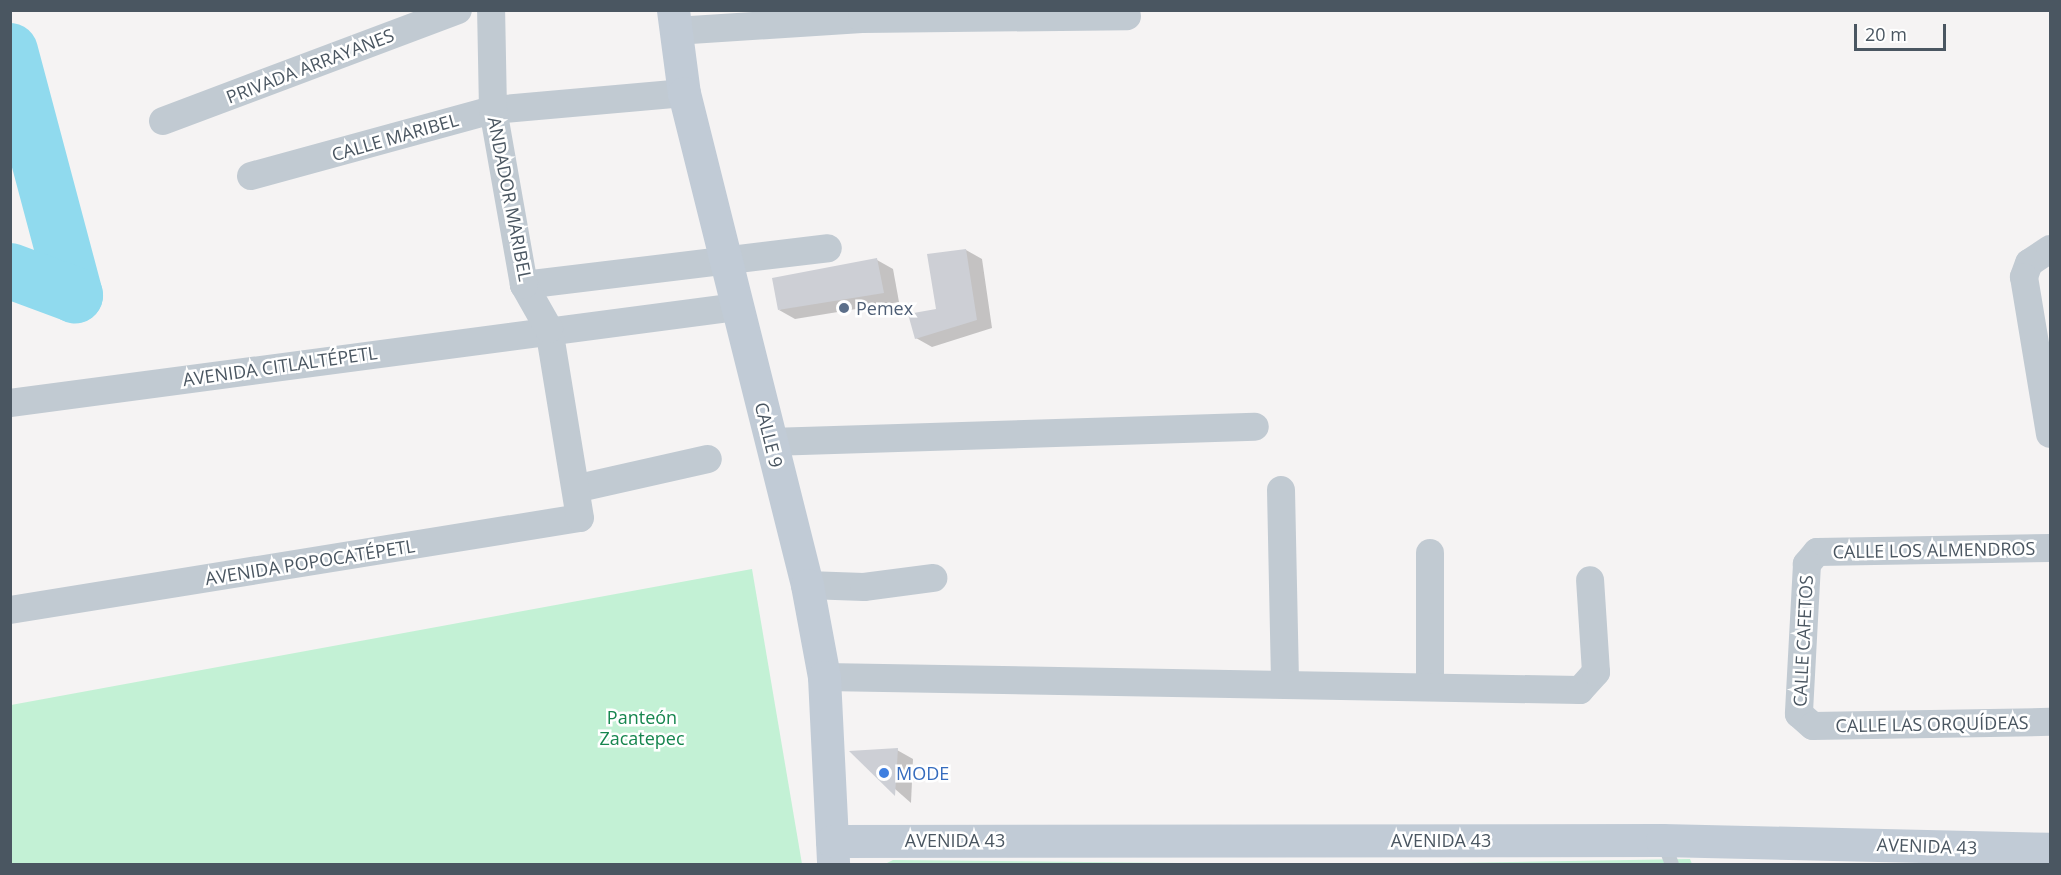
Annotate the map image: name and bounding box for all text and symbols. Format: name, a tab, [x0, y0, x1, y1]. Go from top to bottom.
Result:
scale bar	[1857, 12, 1948, 50]
text: 20 m	[1865, 22, 1907, 46]
street label: PRIVADA ARRAYANES	[223, 24, 397, 108]
street label: CALLE MARIBEL	[329, 109, 461, 165]
street label: ANDADOR MARIBEL	[483, 115, 537, 283]
place label: Pemex	[856, 297, 913, 319]
marker: Pemex	[837, 301, 851, 315]
street label: AVENIDA CITLALTÉPETL	[181, 342, 379, 390]
street label: CALLE 9	[750, 400, 788, 470]
street label: AVENIDA POPOCATÉPETL	[203, 535, 417, 589]
street label: CALLE LOS ALMENDROS	[1832, 537, 2036, 563]
street label: CALLE CAFETOS	[1789, 575, 1817, 707]
park label: Panteón Zacatepec	[599, 707, 685, 750]
street label: CALLE LAS ORQUÍDEAS	[1835, 712, 2029, 736]
place label: MODE	[896, 762, 949, 784]
marker: MODE	[877, 766, 891, 780]
street label: AVENIDA 43	[905, 829, 1005, 851]
street label: AVENIDA 43	[1391, 829, 1491, 851]
street label: AVENIDA 43	[1876, 833, 1978, 859]

